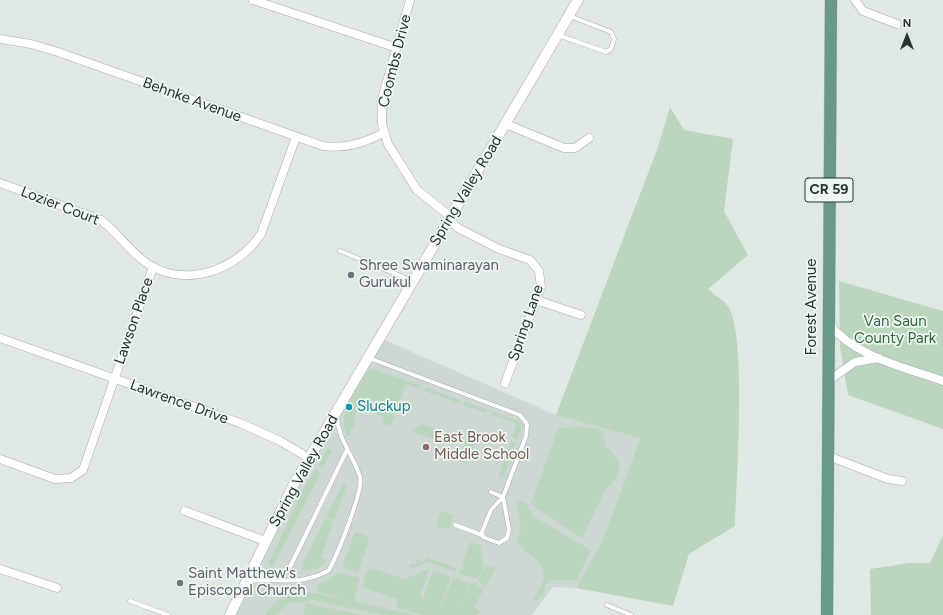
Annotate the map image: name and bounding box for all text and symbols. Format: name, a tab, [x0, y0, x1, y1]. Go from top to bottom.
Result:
street label: Coombs Drive	[375, 13, 415, 109]
north arrow	[887, 16, 927, 56]
text: N	[903, 17, 911, 30]
street label: Behnke Avenue	[140, 74, 244, 126]
street label: Spring Valley Road	[426, 133, 506, 249]
road number: CR 59	[805, 178, 853, 202]
street label: Lozier Court	[18, 183, 102, 229]
place label: Shree Swaminarayan Gurukul	[359, 257, 499, 292]
street label: Forest Avenue	[803, 258, 821, 356]
marker: Shree Swaminarayan Gurukul	[346, 270, 356, 280]
street label: Lawson Place	[111, 275, 157, 367]
street label: Spring Lane	[505, 282, 547, 364]
park label: Van Saun County Park	[854, 313, 936, 348]
street label: Lawrence Drive	[127, 376, 231, 428]
place label: Sluckup	[357, 398, 411, 416]
marker: Sluckup	[344, 402, 354, 412]
street label: Spring Valley Road	[266, 412, 342, 530]
place label: East Brook Middle School	[434, 429, 529, 464]
marker: East Brook Middle School	[421, 442, 431, 452]
place label: Saint Matthew's Episcopal Church	[188, 565, 306, 600]
marker: Saint Matthew's Episcopal Church	[175, 578, 185, 588]

